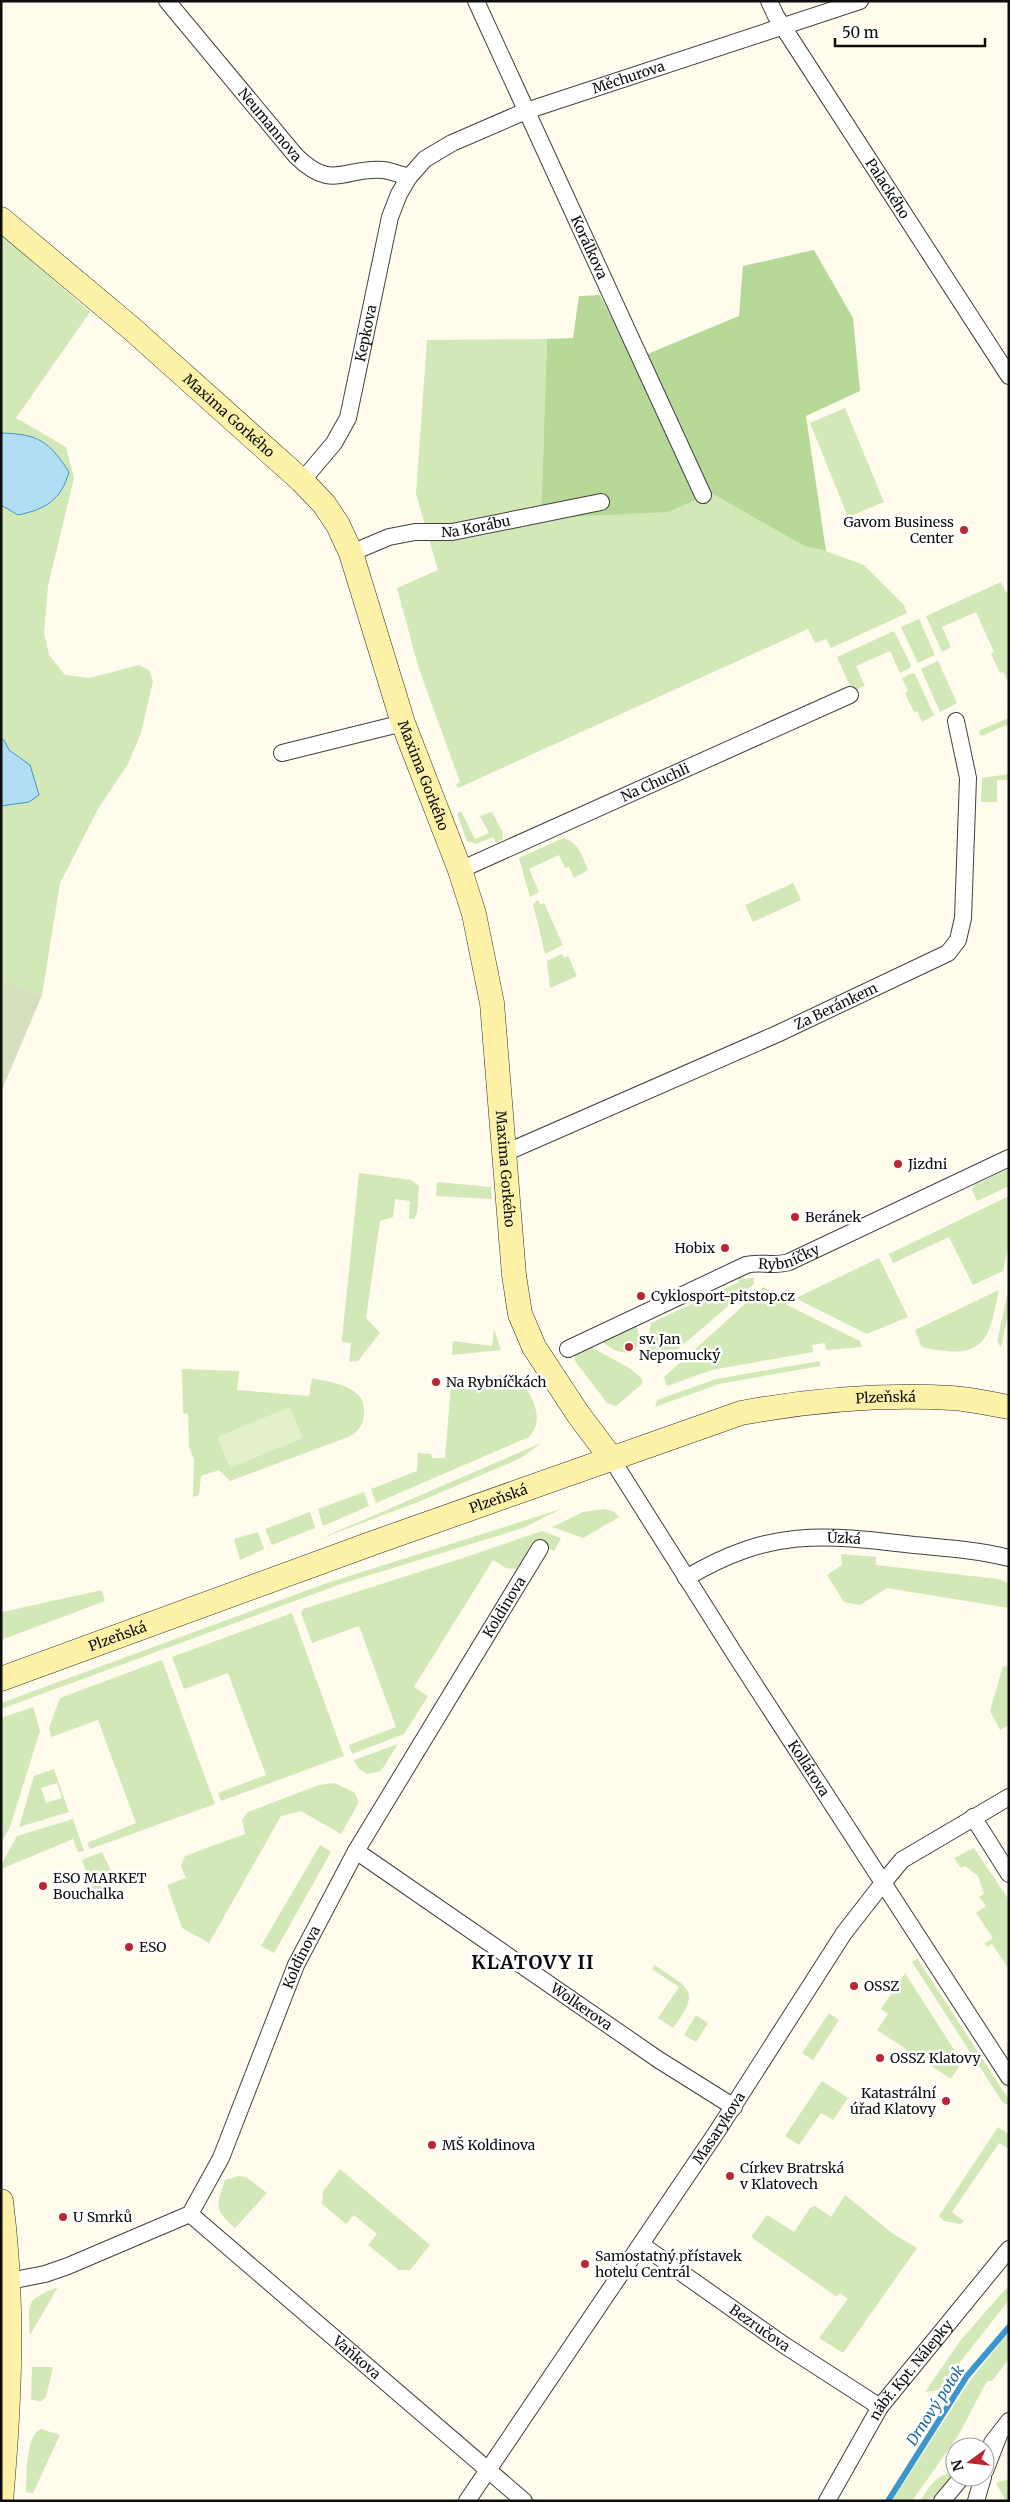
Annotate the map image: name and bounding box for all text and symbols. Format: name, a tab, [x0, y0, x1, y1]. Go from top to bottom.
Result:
scale bar	[835, 15, 985, 47]
text: 50 m	[842, 23, 879, 42]
street label: Měchurova	[590, 57, 667, 98]
street label: Neumannova	[234, 84, 306, 166]
street label: Palackého	[861, 155, 914, 222]
street label: Korálkova	[567, 213, 612, 282]
street label: Kepkova	[351, 303, 381, 363]
street label: Maxima Gorkého	[179, 370, 278, 461]
street label: Na Korábu	[441, 511, 512, 541]
place label: Gavom Business Center	[844, 513, 954, 547]
marker: Gavom Business Center	[958, 524, 970, 536]
street label: Maxima Gorkého	[394, 718, 453, 833]
street label: Na Chuchli	[618, 759, 693, 806]
street label: Za Beránkem	[791, 979, 880, 1034]
street label: Maxima Gorkého	[492, 1110, 519, 1228]
place label: Jizdni	[907, 1155, 948, 1173]
marker: Jizdni	[892, 1158, 904, 1170]
place label: Beránek	[805, 1208, 861, 1226]
marker: Beránek	[789, 1211, 801, 1223]
place label: Hobix	[675, 1239, 716, 1257]
street label: Rybníčky	[758, 1240, 823, 1273]
marker: Hobix	[719, 1242, 731, 1254]
place label: Cyklosport-pitstop.cz	[651, 1287, 795, 1305]
marker: Cyklosport-pitstop.cz	[635, 1290, 647, 1302]
place label: sv. Jan Nepomucký	[639, 1330, 721, 1364]
marker: sv. Jan Nepomucký	[623, 1341, 635, 1353]
place label: Na Rybníčkách	[446, 1373, 547, 1391]
marker: Na Rybníčkách	[430, 1376, 442, 1388]
street label: Plzeňská	[855, 1388, 916, 1407]
street label: Plzeňská	[467, 1480, 530, 1517]
street label: Úzká	[827, 1528, 862, 1548]
street label: Koldinova	[479, 1573, 530, 1641]
street label: Plzeňská	[86, 1617, 149, 1655]
street label: Kollárova	[784, 1737, 834, 1800]
place label: ESO MARKET Bouchalka	[53, 1869, 147, 1903]
marker: ESO MARKET Bouchalka	[37, 1880, 49, 1892]
street label: Koldinova	[279, 1922, 324, 1991]
place label: ESO	[139, 1938, 166, 1956]
marker: ESO	[123, 1941, 135, 1953]
district label: KLATOVY II	[471, 1950, 595, 1974]
place label: OSSZ	[864, 1977, 899, 1995]
street label: Wolkerova	[546, 1978, 616, 2034]
marker: OSSZ	[848, 1980, 860, 1992]
place label: OSSZ Klatovy	[890, 2049, 981, 2067]
marker: OSSZ Klatovy	[874, 2052, 886, 2064]
place label: Katastrální úřad Klatovy	[850, 2084, 937, 2118]
street label: Masarykova	[689, 2088, 749, 2168]
marker: Katastrální úřad Klatovy	[940, 2095, 952, 2107]
place label: MŠ Koldinova	[442, 2136, 536, 2154]
marker: MŠ Koldinova	[426, 2139, 438, 2151]
place label: Církev Bratrská v Klatovech	[739, 2159, 845, 2193]
marker: Církev Bratrská v Klatovech	[724, 2170, 736, 2182]
place label: U Smrků	[73, 2208, 132, 2226]
marker: U Smrků	[57, 2211, 69, 2223]
place label: Samostatný přístavek hotelu Centrál	[595, 2247, 742, 2281]
marker: Samostatný přístavek hotelu Centrál	[579, 2258, 591, 2270]
street label: Bezručova	[726, 2300, 794, 2356]
street label: nábř. Kpt. Nálepky	[865, 2316, 957, 2423]
street label: Vaňkova	[328, 2331, 385, 2383]
water label: Drnový potok	[901, 2360, 969, 2450]
north arrow	[945, 2437, 995, 2487]
text: N	[947, 2458, 968, 2473]

